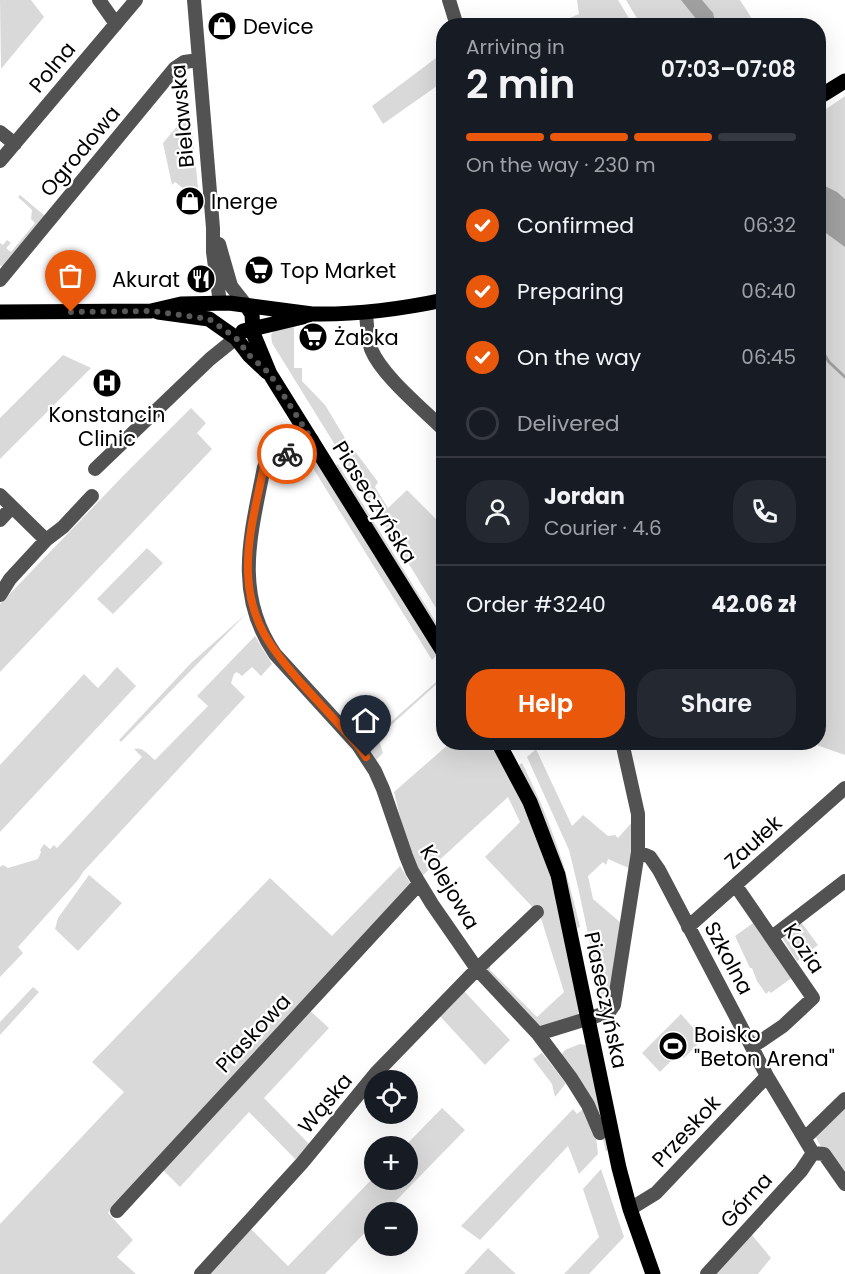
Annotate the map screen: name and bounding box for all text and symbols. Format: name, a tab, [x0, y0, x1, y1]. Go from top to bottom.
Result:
shop icon: Device	[206, 10, 238, 42]
place label: Device	[243, 12, 314, 41]
text: Arriving in	[466, 33, 565, 61]
street label: Polna	[22, 35, 82, 99]
text: 07:03–07:08	[661, 54, 796, 85]
text: 2 min	[466, 57, 575, 112]
street label: Bielawska	[163, 63, 201, 169]
street label: Ogrodowa	[33, 99, 127, 203]
text: On the way · 230 m	[466, 151, 656, 179]
shop icon: Inerge	[174, 185, 206, 217]
place label: Inerge	[211, 187, 278, 216]
icon: check	[466, 209, 499, 242]
text: Confirmed	[517, 210, 634, 241]
text: 06:32	[743, 211, 796, 239]
pin	[45, 250, 96, 312]
supermarket icon: Top Market	[243, 254, 275, 286]
place label: Top Market	[280, 256, 396, 285]
icon: bag	[54, 259, 87, 292]
restaurant icon: Akurat	[185, 263, 217, 295]
place label: Akurat	[112, 265, 180, 294]
icon: check	[466, 275, 499, 308]
text: Preparing	[517, 276, 624, 307]
text: 06:40	[741, 277, 796, 305]
supermarket icon: Żabka	[297, 321, 329, 353]
place label: Żabka	[334, 323, 399, 352]
icon: check	[466, 341, 499, 374]
text: On the way	[517, 342, 641, 373]
text: 06:45	[741, 343, 796, 371]
hospital icon: Konstancin Clinic	[91, 367, 123, 399]
place label: Konstancin Clinic	[48, 400, 166, 453]
text: Delivered	[517, 408, 620, 439]
courier	[257, 424, 317, 484]
street label: Piaseczyńska	[326, 435, 424, 569]
icon: bike	[271, 438, 304, 471]
button: person	[466, 480, 529, 543]
button: phone	[733, 480, 796, 543]
text: Jordan	[544, 481, 625, 512]
text: Courier · 4.6	[544, 514, 662, 542]
text: Order #3240	[466, 589, 606, 620]
text: 42.06 zł	[711, 589, 796, 620]
button: Help	[466, 669, 625, 738]
button: Share	[637, 669, 796, 738]
pin	[340, 695, 391, 757]
icon: home	[349, 704, 382, 737]
street label: Zaułek	[718, 808, 788, 876]
street label: Kolejowa	[413, 839, 487, 935]
street label: Szkolna	[698, 916, 760, 1000]
street label: Kozia	[777, 917, 831, 979]
street label: Piaseczyńska	[577, 929, 635, 1071]
street label: Piaskowa	[209, 987, 297, 1079]
place label: Boisko "Beton Arena"	[694, 1020, 835, 1073]
sports icon: Boisko "Beton Arena"	[657, 1030, 689, 1062]
street label: Wąska	[291, 1067, 359, 1139]
map controls	[364, 1070, 418, 1256]
button: locate	[364, 1070, 418, 1124]
street label: Przeskok	[645, 1089, 727, 1173]
button: +	[364, 1136, 418, 1190]
street label: Górna	[713, 1166, 779, 1234]
button: −	[364, 1202, 418, 1256]

